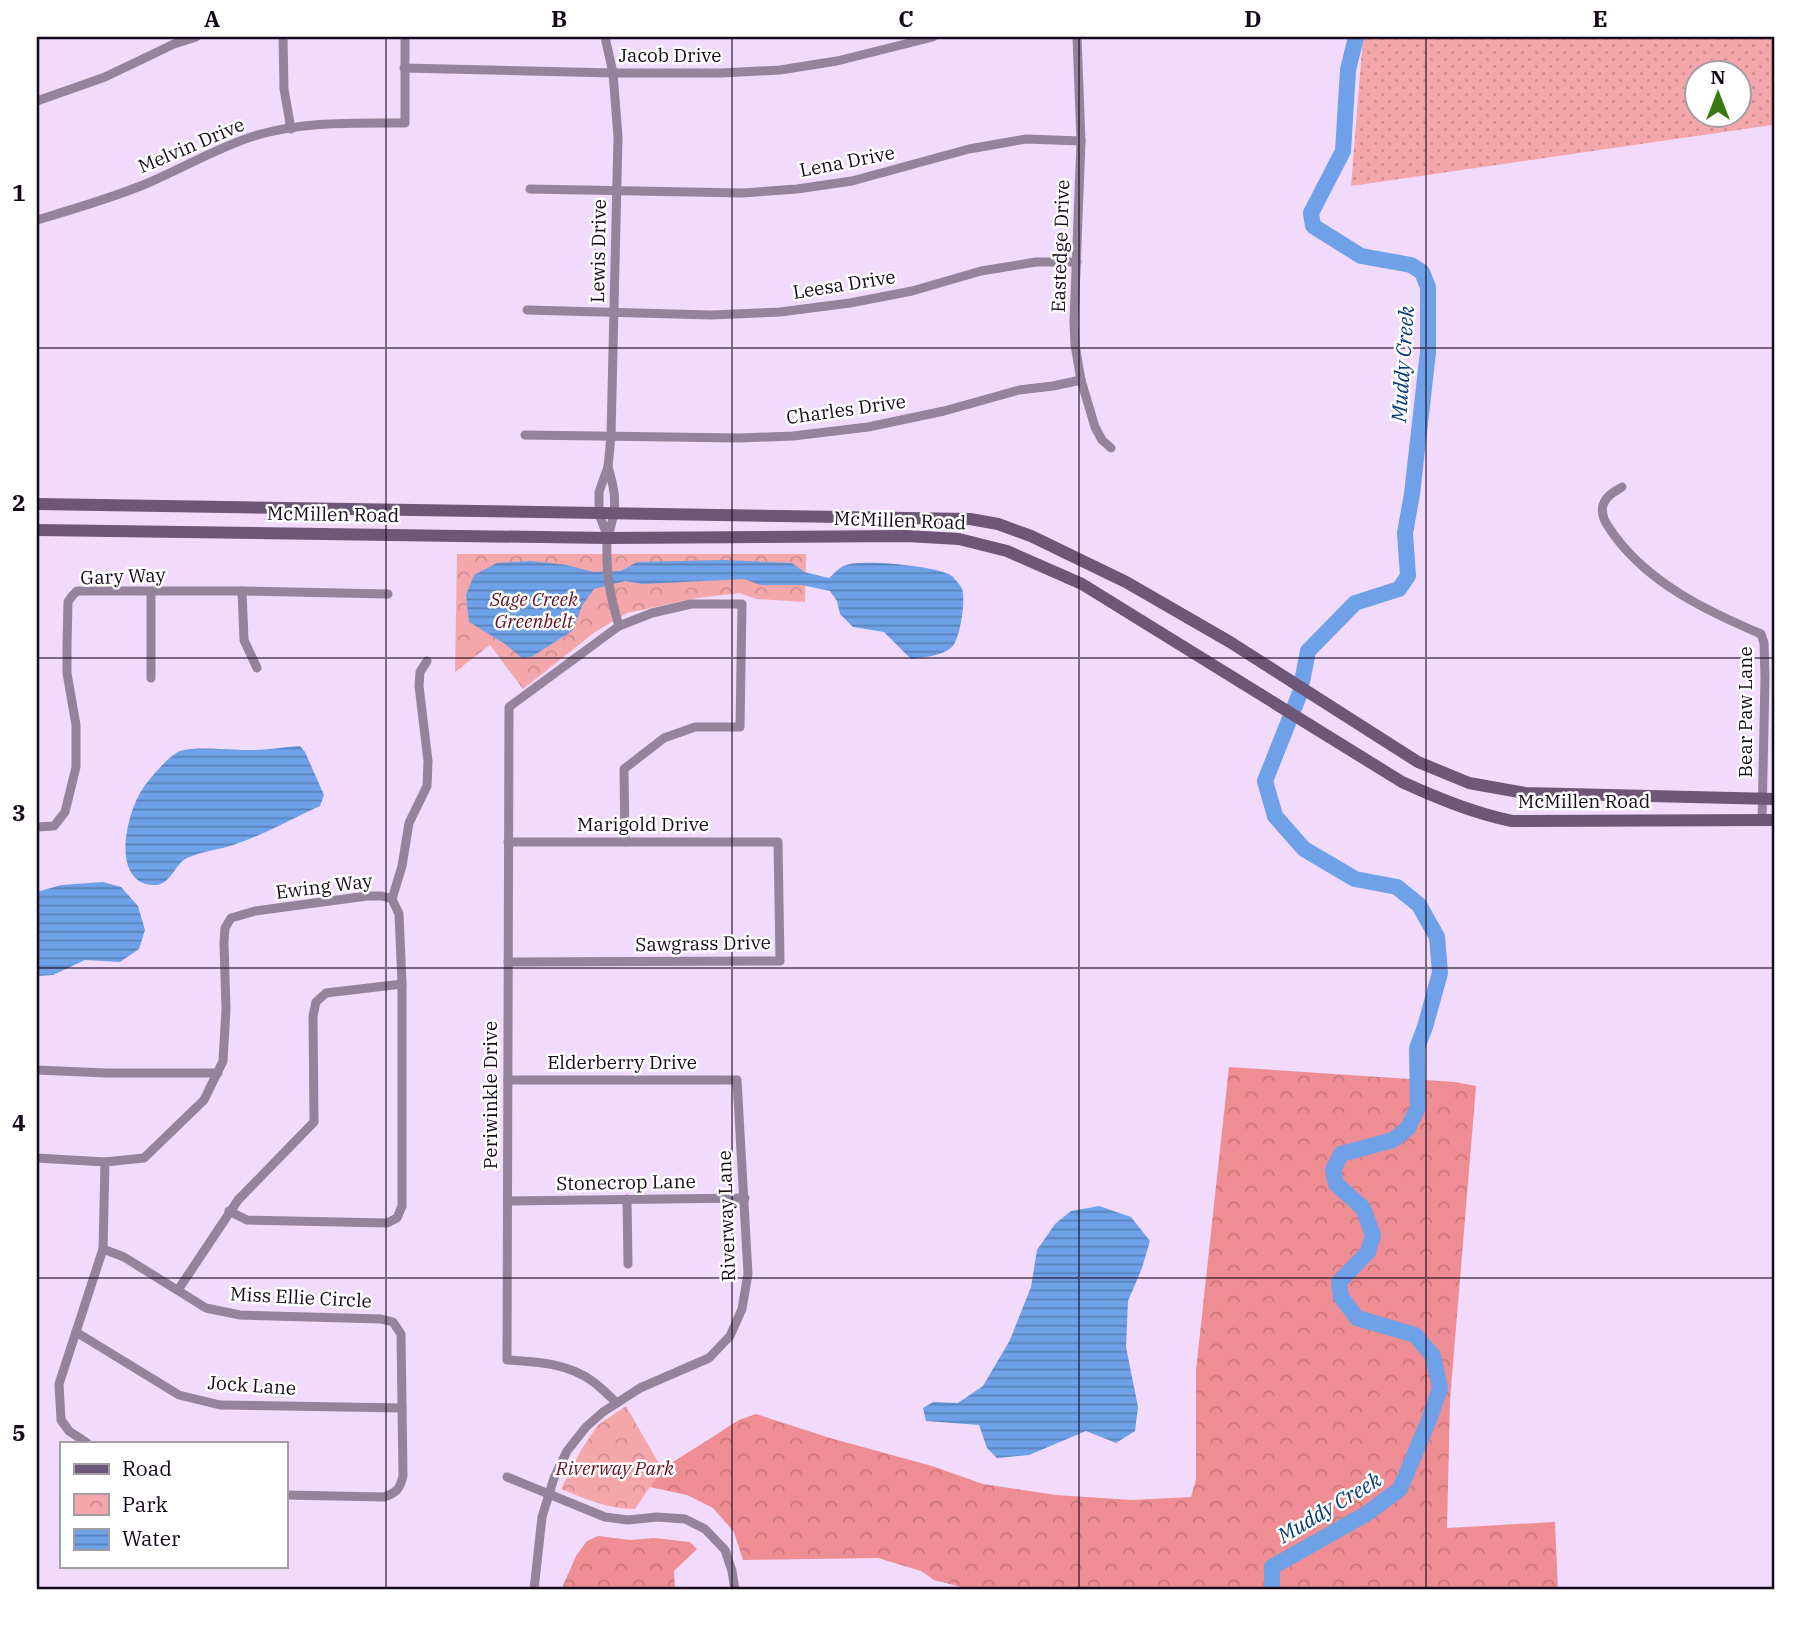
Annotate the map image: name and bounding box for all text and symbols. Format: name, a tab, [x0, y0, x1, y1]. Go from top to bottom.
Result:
text: A	[204, 3, 220, 33]
text: B	[551, 3, 567, 33]
text: C	[898, 3, 914, 33]
text: D	[1244, 3, 1262, 33]
text: E	[1592, 3, 1608, 33]
street label: Jacob Drive	[618, 43, 722, 67]
north arrow	[1682, 60, 1752, 130]
text: N	[1710, 65, 1726, 89]
street label: Melvin Drive	[134, 112, 248, 178]
street label: Lena Drive	[797, 140, 897, 182]
text: 1	[12, 177, 26, 207]
street label: Eastedge Drive	[1046, 179, 1074, 313]
street label: Lewis Drive	[585, 199, 611, 303]
street label: Leesa Drive	[791, 264, 897, 304]
water label: Muddy Creek	[1384, 304, 1420, 424]
street label: Charles Drive	[785, 389, 907, 429]
text: 2	[12, 487, 26, 517]
street label: McMillen Road	[267, 501, 399, 527]
street label: McMillen Road	[833, 506, 967, 534]
street label: Gary Way	[80, 562, 167, 589]
park label: Sage Creek Greenbelt	[489, 587, 579, 633]
street label: Bear Paw Lane	[1733, 646, 1757, 778]
street label: McMillen Road	[1518, 789, 1650, 813]
text: 3	[12, 797, 26, 827]
street label: Marigold Drive	[577, 812, 709, 836]
street label: Ewing Way	[274, 868, 375, 904]
street label: Sawgrass Drive	[635, 930, 771, 956]
street label: Periwinkle Drive	[478, 1021, 502, 1169]
street label: Elderberry Drive	[547, 1050, 697, 1074]
text: 4	[12, 1107, 26, 1137]
street label: Riverway Lane	[712, 1150, 740, 1282]
street label: Stonecrop Lane	[556, 1169, 696, 1195]
street label: Miss Ellie Circle	[229, 1281, 373, 1313]
street label: Jock Lane	[207, 1370, 297, 1400]
text: 5	[12, 1417, 26, 1447]
legend	[60, 1442, 287, 1568]
text: Road	[122, 1454, 172, 1482]
park label: Riverway Park	[555, 1456, 675, 1480]
water label: Muddy Creek	[1271, 1465, 1387, 1550]
text: Park	[122, 1490, 169, 1518]
text: Water	[122, 1524, 181, 1552]

